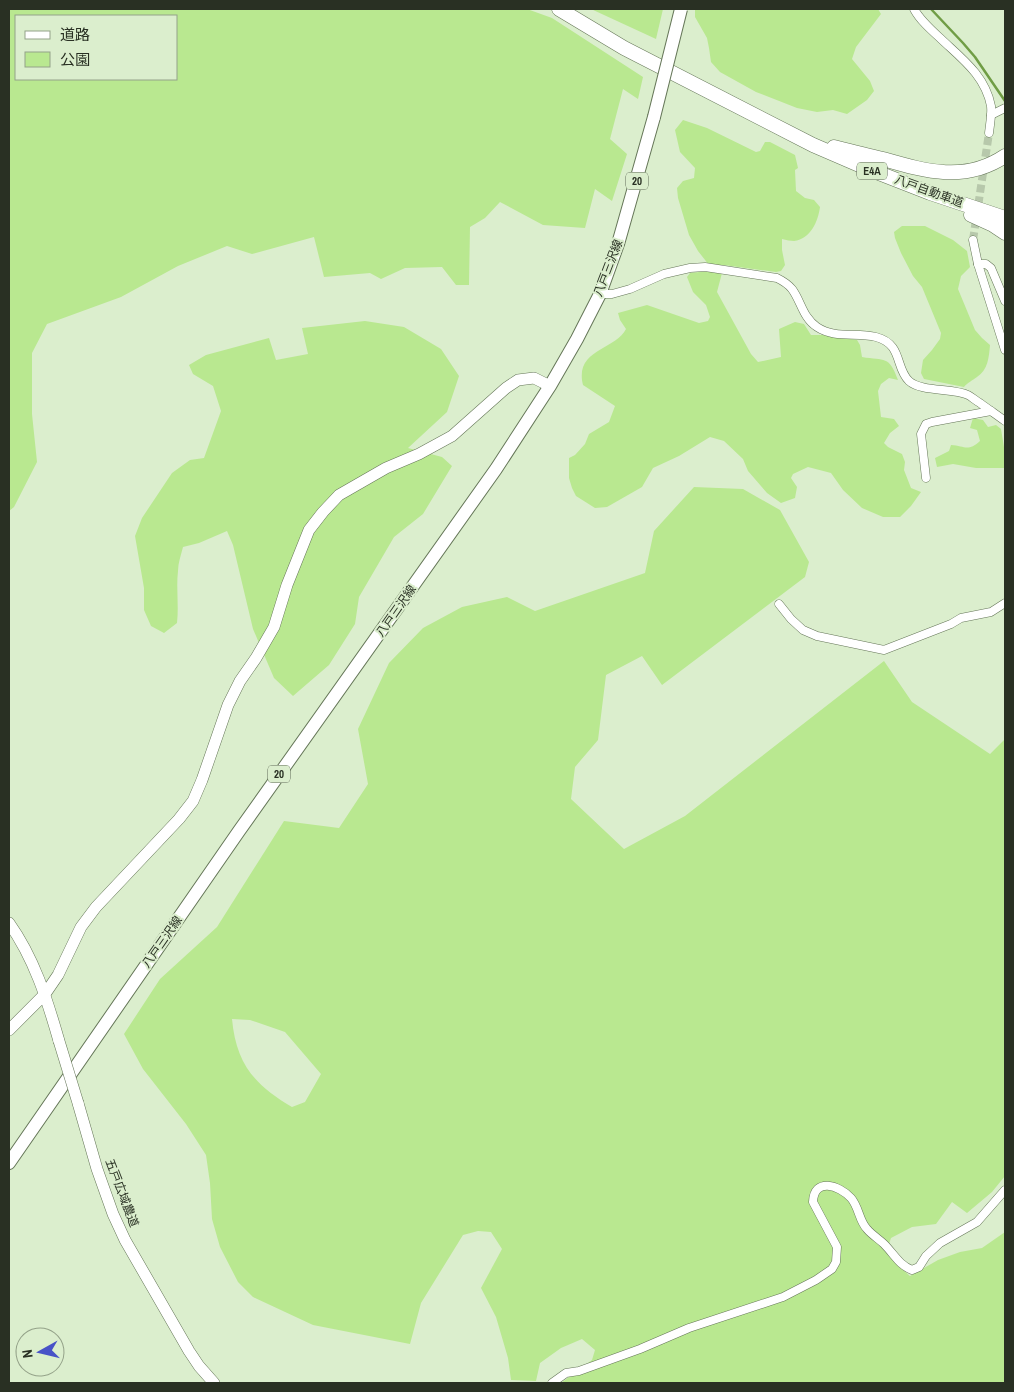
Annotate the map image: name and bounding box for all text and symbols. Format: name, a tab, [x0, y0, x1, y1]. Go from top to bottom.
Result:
legend	[15, 15, 178, 80]
text: 道路	[60, 24, 90, 45]
text: 公園	[60, 49, 90, 70]
road number: E4A	[857, 162, 887, 180]
street label: 八戸自動車道	[892, 171, 966, 211]
road number: 20	[626, 172, 648, 190]
street label: 八戸三沢線	[590, 237, 626, 299]
street label: 八戸三沢線	[372, 582, 420, 640]
road number: 20	[268, 766, 290, 782]
street label: 八戸三沢線	[138, 913, 186, 971]
street label: 五戸広域農道	[102, 1157, 142, 1229]
north arrow	[15, 1327, 65, 1377]
text: N	[18, 1348, 37, 1359]

